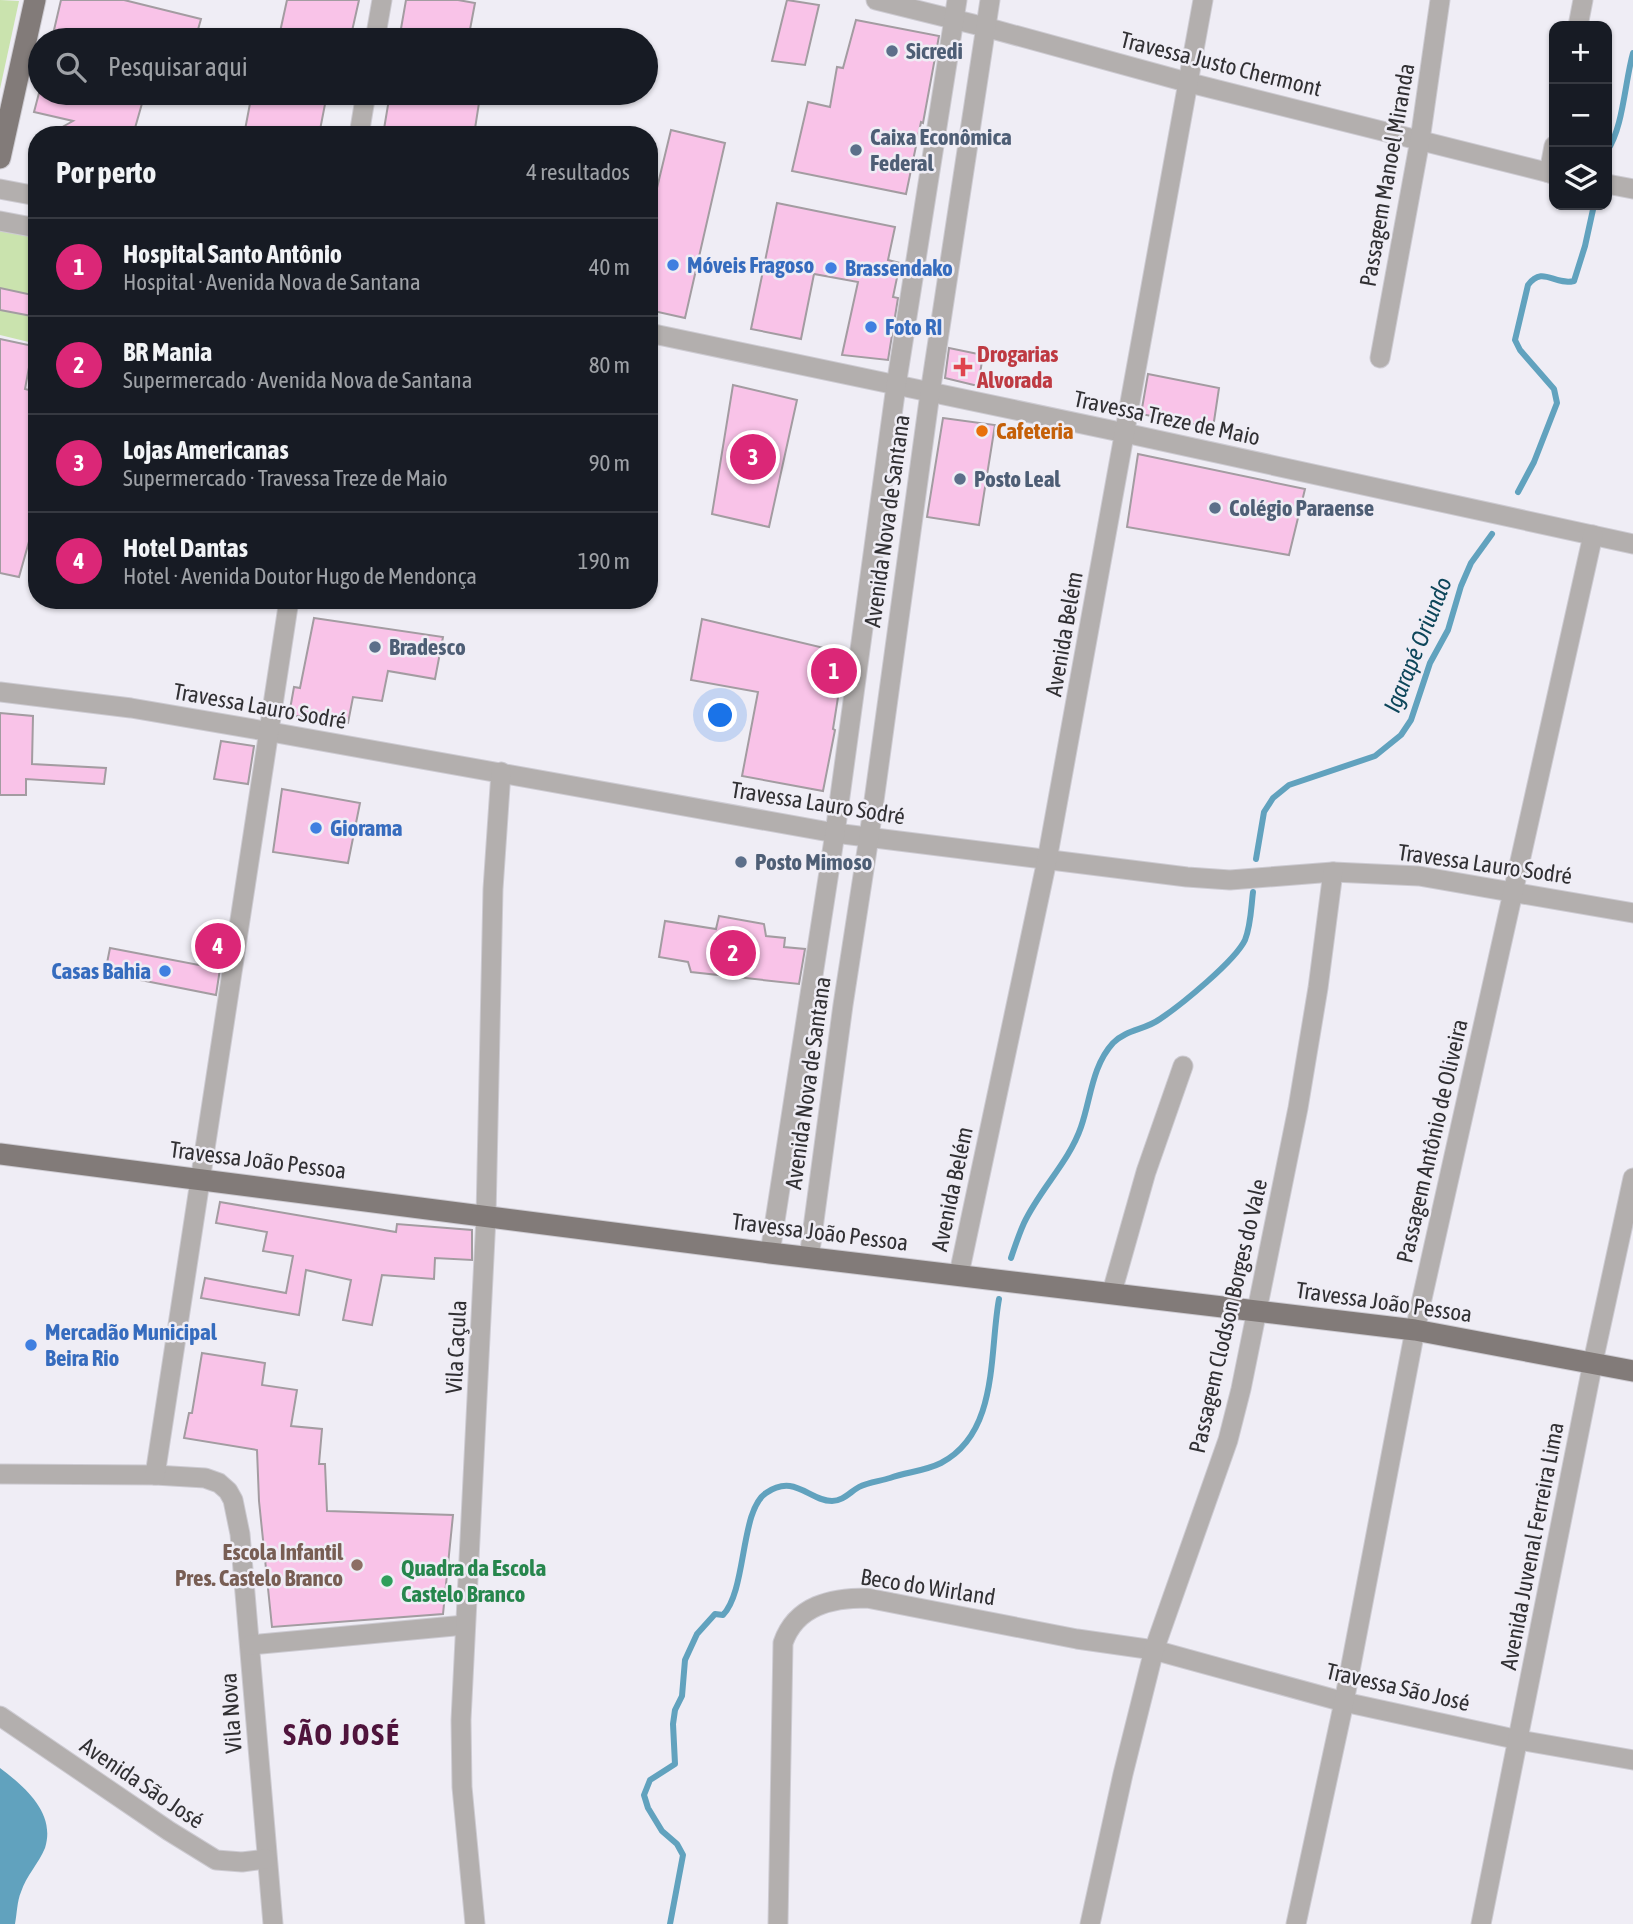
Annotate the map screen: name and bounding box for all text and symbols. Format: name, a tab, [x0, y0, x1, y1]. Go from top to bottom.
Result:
map controls	[1549, 21, 1612, 210]
button: +	[1549, 21, 1612, 84]
street label: Travessa Justo Chermont	[1118, 26, 1324, 102]
search box	[28, 28, 658, 105]
place label: Sicredi	[906, 38, 963, 64]
marker: Sicredi	[884, 43, 900, 59]
icon: search	[52, 48, 90, 86]
text: Pesquisar aqui	[108, 52, 248, 82]
street label: Passagem Manoel Miranda	[1355, 61, 1419, 289]
button: −	[1549, 84, 1612, 147]
place label: Caixa Econômica Federal	[870, 124, 1012, 176]
marker: Caixa Econômica Federal	[848, 142, 864, 158]
button: layers	[1549, 147, 1612, 210]
text: Por perto	[56, 155, 156, 189]
text: 4 resultados	[526, 159, 630, 185]
text: Hospital Santo Antônio	[123, 239, 342, 269]
place label: Móveis Fragoso	[687, 252, 814, 278]
text: 1	[74, 254, 84, 280]
text: 40 m	[589, 254, 630, 280]
place label: Brassendako	[845, 255, 953, 281]
marker: Móveis Fragoso	[665, 257, 681, 273]
marker: Brassendako	[823, 260, 839, 276]
text: Hospital · Avenida Nova de Santana	[123, 269, 421, 295]
place label: Foto RI	[885, 314, 942, 340]
marker: Foto RI	[863, 319, 879, 335]
text: BR Mania	[123, 337, 212, 367]
place label: Drogarias Alvorada	[976, 341, 1059, 393]
text: 2	[74, 352, 84, 378]
text: 80 m	[589, 352, 630, 378]
marker: Drogarias Alvorada	[955, 359, 971, 375]
text: Supermercado · Avenida Nova de Santana	[123, 367, 472, 393]
street label: Travessa Treze de Maio	[1071, 386, 1263, 450]
street label: Avenida Nova de Santana	[859, 413, 915, 629]
place label: Cafeteria	[996, 418, 1074, 444]
marker: Cafeteria	[974, 423, 990, 439]
pin: 3	[730, 431, 776, 483]
text: Lojas Americanas	[123, 435, 289, 465]
text: 3	[74, 450, 84, 476]
text: 90 m	[589, 450, 630, 476]
text: Supermercado · Travessa Treze de Maio	[123, 465, 448, 491]
place label: Posto Leal	[974, 466, 1061, 492]
marker: Posto Leal	[952, 471, 968, 487]
place label: Colégio Paraense	[1229, 495, 1374, 521]
marker: Colégio Paraense	[1207, 500, 1223, 516]
text: Hotel Dantas	[123, 533, 248, 563]
text: 4	[74, 548, 84, 574]
text: 190 m	[578, 548, 630, 574]
text: Hotel · Avenida Doutor Hugo de Mendonça	[123, 563, 477, 589]
street label: Avenida Belém	[1040, 570, 1088, 698]
water label: Igarapé Oriundo	[1378, 573, 1457, 716]
place label: Bradesco	[389, 634, 466, 660]
marker: Bradesco	[367, 639, 383, 655]
pin: 1	[811, 645, 857, 697]
street label: Travessa Lauro Sodré	[171, 678, 349, 734]
your location	[703, 698, 737, 732]
street label: Travessa Lauro Sodré	[729, 776, 907, 830]
place label: Giorama	[330, 815, 403, 841]
marker: Giorama	[308, 820, 324, 836]
street label: Travessa Lauro Sodré	[1396, 839, 1574, 889]
place label: Posto Mimoso	[755, 849, 873, 875]
marker: Posto Mimoso	[733, 854, 749, 870]
pin: 4	[195, 920, 241, 972]
pin: 2	[710, 927, 756, 979]
place label: Casas Bahia	[51, 958, 151, 984]
marker: Casas Bahia	[157, 963, 173, 979]
street label: Avenida Nova de Santana	[780, 975, 836, 1191]
street label: Passagem Antônio de Oliveira	[1391, 1017, 1473, 1265]
street label: Avenida Belém	[926, 1124, 978, 1254]
street label: Travessa João Pessoa	[168, 1136, 348, 1184]
street label: Passagem Clodson Borges do Vale	[1184, 1176, 1272, 1456]
street label: Travessa João Pessoa	[730, 1208, 910, 1256]
street label: Travessa João Pessoa	[1294, 1277, 1474, 1327]
street label: Vila Caçula	[441, 1299, 471, 1395]
place label: Mercadão Municipal Beira Rio	[45, 1319, 218, 1371]
marker: Mercadão Municipal Beira Rio	[23, 1337, 39, 1353]
street label: Avenida Juvenal Ferreira Lima	[1495, 1420, 1569, 1672]
place label: Escola Infantil Pres. Castelo Branco	[175, 1539, 344, 1591]
place label: Quadra da Escola Castelo Branco	[401, 1555, 546, 1607]
marker: Escola Infantil Pres. Castelo Branco	[349, 1557, 365, 1573]
street label: Beco do Wirland	[859, 1564, 997, 1610]
marker: Quadra da Escola Castelo Branco	[379, 1573, 395, 1589]
street label: Travessa São José	[1324, 1658, 1472, 1716]
street label: Vila Nova	[215, 1672, 247, 1754]
district label: SÃO JOSÉ	[283, 1717, 401, 1751]
street label: Avenida São José	[75, 1732, 209, 1834]

